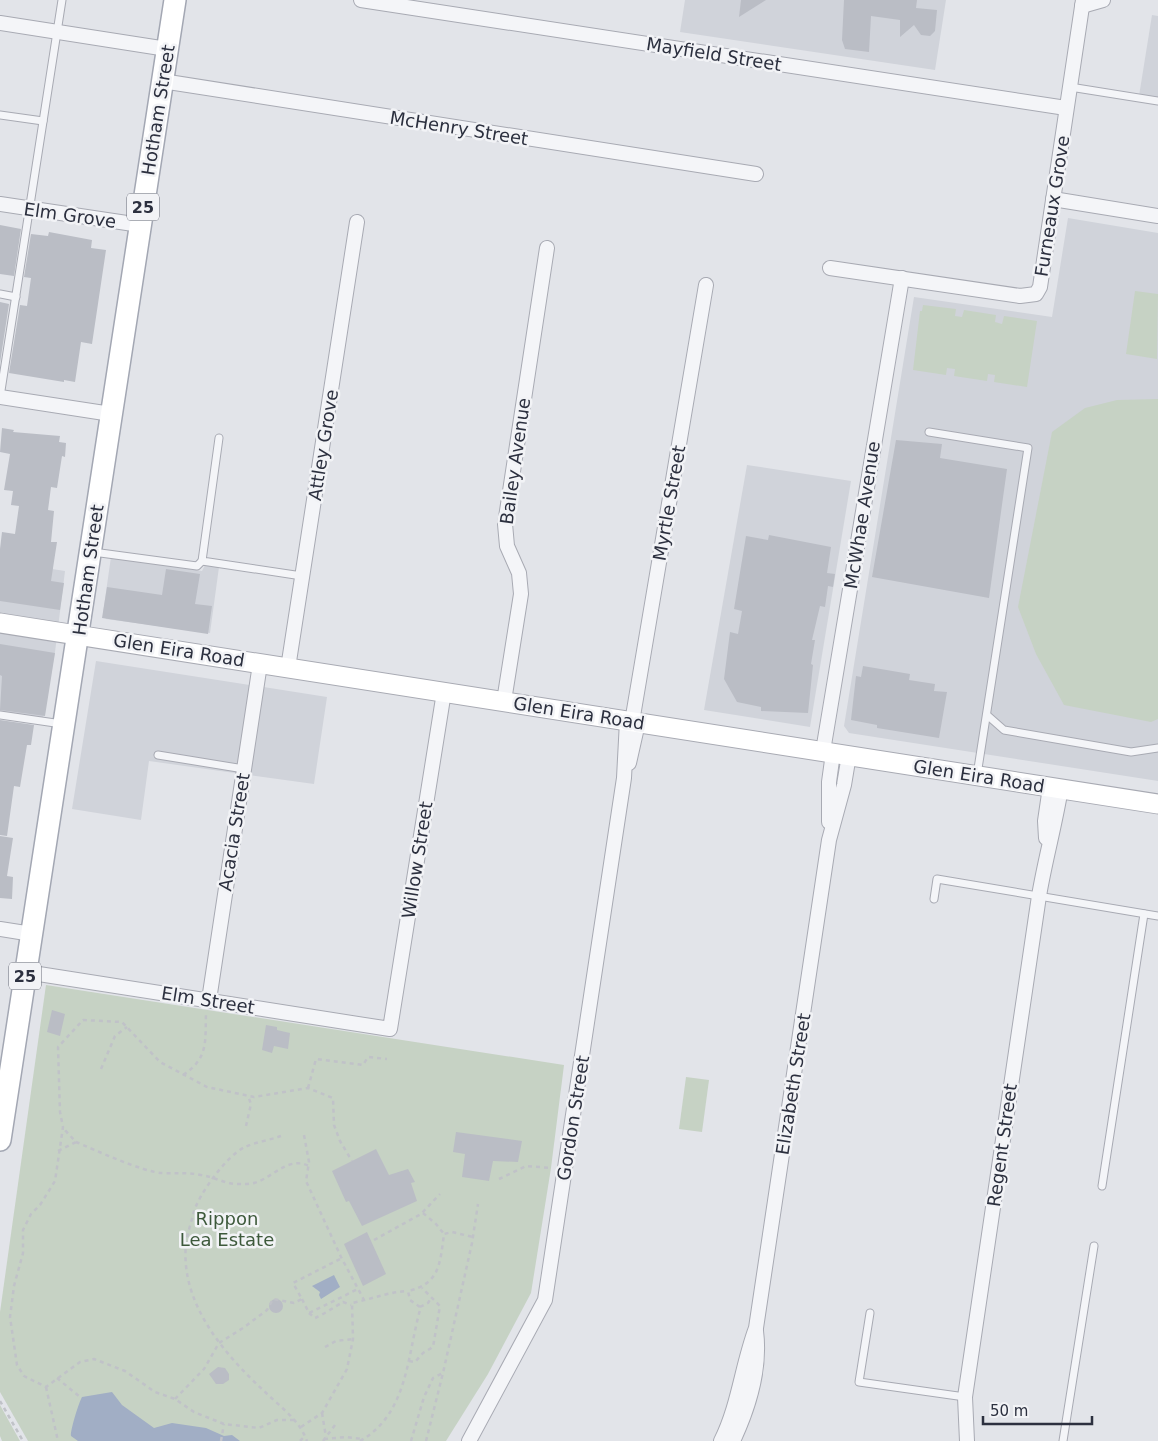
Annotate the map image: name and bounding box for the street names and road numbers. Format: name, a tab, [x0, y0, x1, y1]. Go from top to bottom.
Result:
street label: Mayfield Street	[645, 33, 783, 75]
street label: Hotham Street	[137, 43, 179, 177]
street label: McHenry Street	[388, 107, 530, 149]
street label: Furneaux Grove	[1030, 134, 1074, 278]
road number: 25	[127, 193, 159, 220]
street label: Elm Grove	[22, 198, 118, 232]
street label: Attley Grove	[304, 388, 342, 502]
street label: Bailey Avenue	[496, 396, 534, 526]
street label: McWhae Avenue	[840, 440, 884, 590]
street label: Myrtle Street	[648, 443, 690, 563]
street label: Hotham Street	[68, 503, 108, 637]
street label: Glen Eira Road	[112, 629, 246, 671]
street label: Glen Eira Road	[512, 692, 646, 734]
street label: Glen Eira Road	[912, 755, 1046, 797]
street label: Acacia Street	[214, 771, 254, 893]
street label: Willow Street	[397, 800, 437, 920]
road number: 25	[9, 962, 41, 989]
street label: Elm Street	[160, 982, 256, 1018]
street label: Elizabeth Street	[771, 1012, 815, 1156]
street label: Gordon Street	[553, 1054, 593, 1182]
street label: Regent Street	[983, 1082, 1021, 1208]

